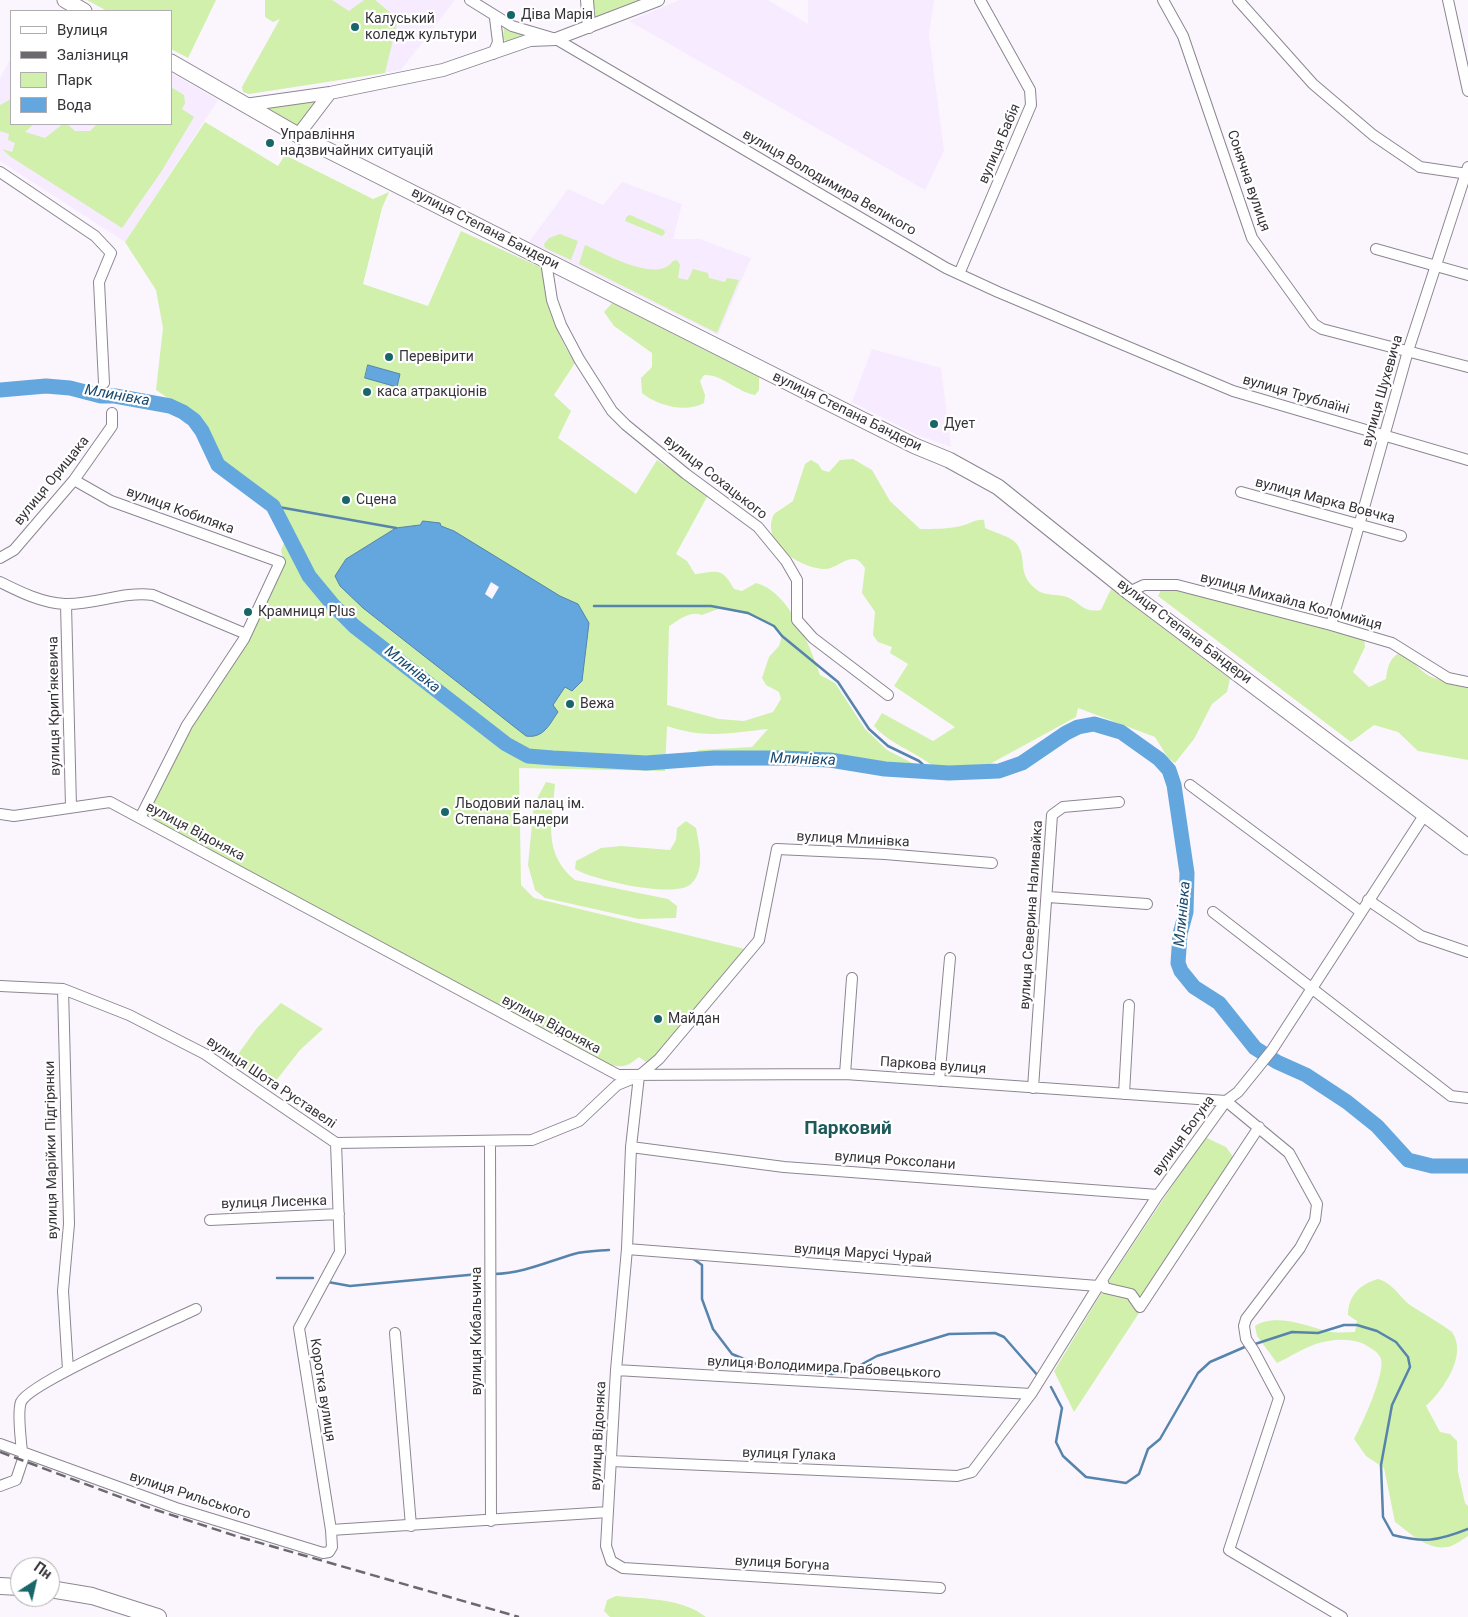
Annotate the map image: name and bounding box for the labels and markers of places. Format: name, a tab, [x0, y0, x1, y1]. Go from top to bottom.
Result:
place label: Діва Марія	[521, 7, 593, 23]
marker: Діва Марія	[505, 9, 517, 21]
place label: Калуський коледж культури	[365, 11, 477, 44]
marker: Калуський коледж культури	[349, 21, 361, 33]
place label: Управління надзвичайних ситуацій	[280, 127, 433, 160]
marker: Управління надзвичайних ситуацій	[264, 137, 276, 149]
place label: Перевірити	[399, 349, 474, 365]
marker: Перевірити	[383, 351, 395, 363]
place label: каса атракціонів	[377, 384, 487, 400]
marker: каса атракціонів	[361, 386, 373, 398]
place label: Дует	[944, 416, 975, 432]
marker: Дует	[928, 418, 940, 430]
place label: Сцена	[356, 492, 397, 508]
marker: Сцена	[340, 494, 352, 506]
place label: Крамниця Plus	[258, 604, 356, 620]
marker: Крамниця Plus	[242, 606, 254, 618]
place label: Вежа	[580, 696, 614, 712]
marker: Вежа	[564, 698, 576, 710]
place label: Льодовий палац ім. Степана Бандери	[455, 796, 585, 829]
marker: Льодовий палац ім. Степана Бандери	[439, 806, 451, 818]
place label: Майдан	[668, 1011, 720, 1027]
marker: Майдан	[652, 1013, 664, 1025]

